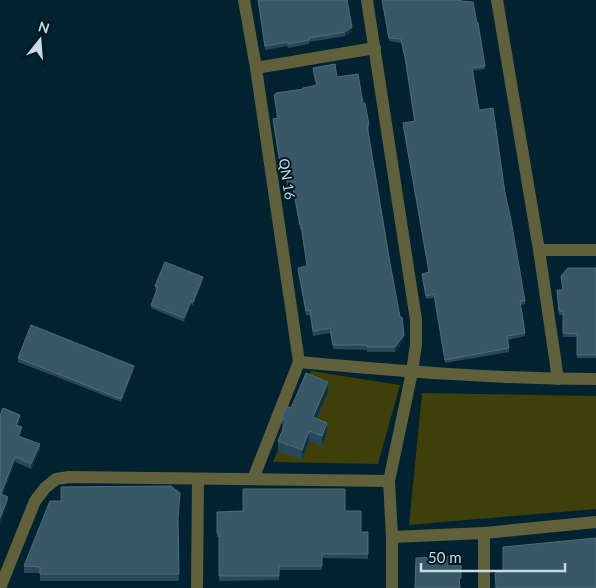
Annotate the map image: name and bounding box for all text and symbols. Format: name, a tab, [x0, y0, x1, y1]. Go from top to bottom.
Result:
north arrow	[15, 15, 65, 65]
text: N	[36, 17, 52, 37]
street label: QN 16	[276, 157, 299, 201]
scale bar	[421, 540, 565, 572]
text: 50 m	[428, 548, 462, 566]

